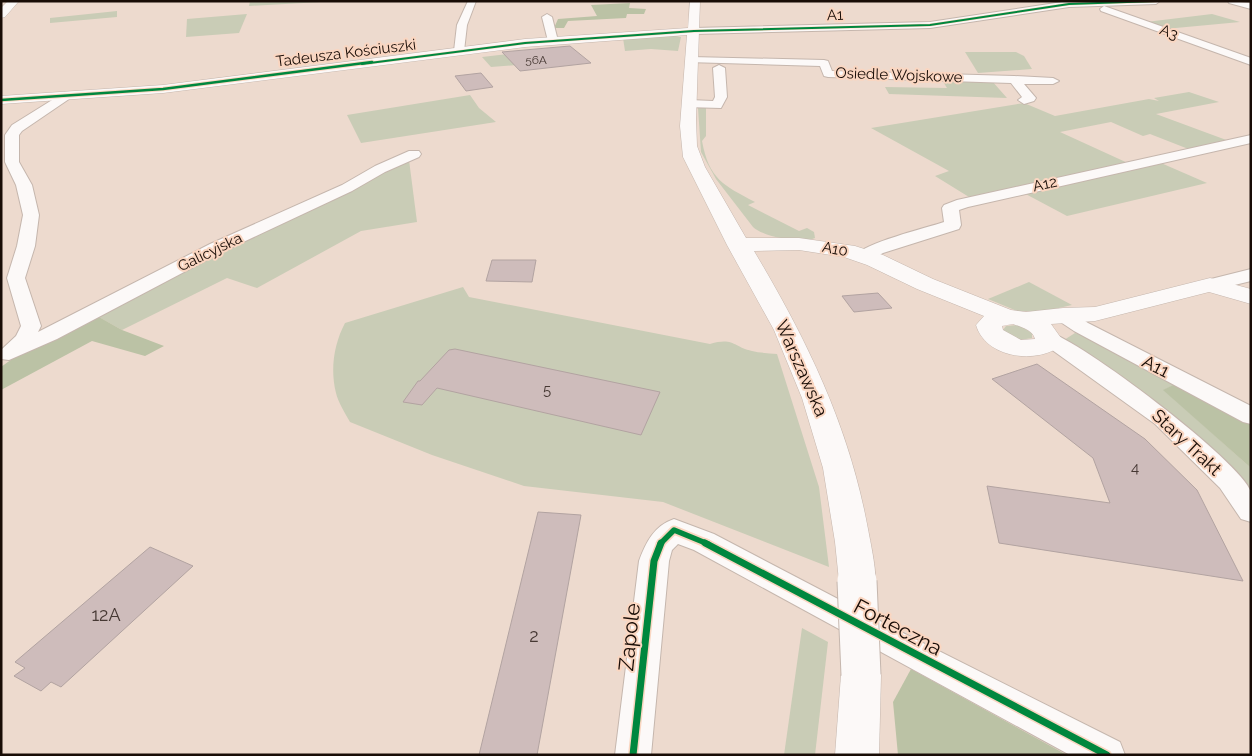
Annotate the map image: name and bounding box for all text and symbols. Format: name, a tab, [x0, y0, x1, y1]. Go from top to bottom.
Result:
street label: A1	[826, 6, 844, 24]
street label: A3	[1157, 20, 1181, 44]
street label: Tadeusza Kościuszki	[275, 35, 417, 71]
house number: 56A	[525, 53, 547, 67]
street label: Osiedle Wojskowe	[835, 64, 963, 86]
street label: A12	[1031, 173, 1059, 195]
street label: Galicyjska	[175, 229, 245, 275]
street label: A10	[821, 238, 849, 260]
street label: Warszawska	[771, 316, 833, 420]
street label: A11	[1139, 350, 1173, 382]
house number: 5	[543, 381, 551, 399]
street label: Stary Trakt	[1148, 405, 1226, 479]
house number: 4	[1131, 459, 1139, 477]
street label: Forteczna	[850, 593, 946, 661]
street label: Zapole	[613, 602, 645, 672]
house number: 12A	[91, 604, 121, 625]
house number: 2	[529, 625, 539, 646]

